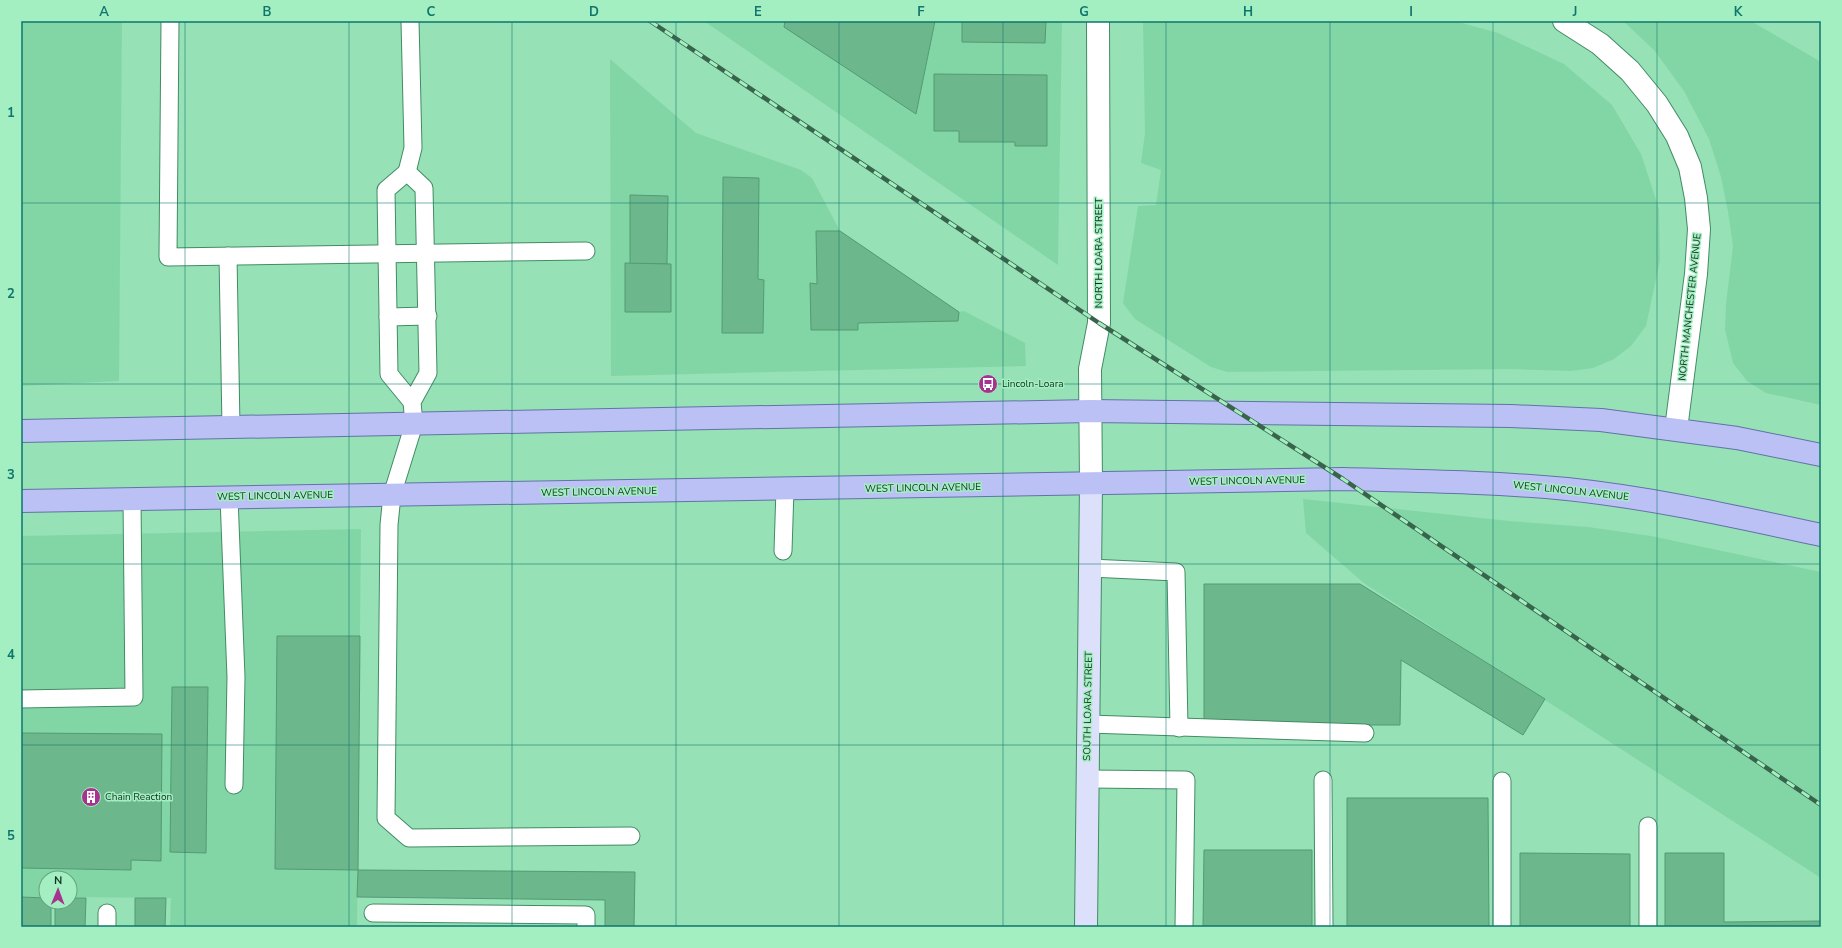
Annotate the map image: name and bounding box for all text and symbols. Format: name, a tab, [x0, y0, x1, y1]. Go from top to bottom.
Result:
text: A	[99, 3, 109, 21]
text: B	[263, 3, 272, 21]
text: C	[427, 3, 436, 21]
text: D	[589, 3, 599, 21]
text: E	[754, 3, 762, 21]
text: F	[917, 3, 925, 21]
text: G	[1079, 3, 1089, 21]
text: H	[1243, 3, 1253, 21]
text: I	[1409, 3, 1413, 21]
text: J	[1572, 3, 1577, 21]
text: K	[1734, 3, 1743, 21]
text: 1	[7, 104, 15, 122]
street label: NORTH LOARA STREET	[1092, 198, 1106, 308]
street label: NORTH MANCHESTER AVENUE	[1675, 232, 1705, 381]
text: 2	[7, 285, 15, 303]
bus stop icon: Lincoln-Loara	[977, 373, 999, 395]
place label: Lincoln-Loara	[1002, 377, 1063, 391]
text: 3	[7, 466, 15, 484]
street label: WEST LINCOLN AVENUE	[1189, 473, 1305, 489]
street label: WEST LINCOLN AVENUE	[1512, 478, 1630, 504]
street label: WEST LINCOLN AVENUE	[865, 480, 981, 496]
street label: WEST LINCOLN AVENUE	[541, 484, 657, 500]
street label: WEST LINCOLN AVENUE	[217, 488, 333, 504]
text: 4	[7, 646, 15, 664]
street label: SOUTH LOARA STREET	[1080, 651, 1096, 761]
building icon: Chain Reaction	[80, 786, 102, 808]
place label: Chain Reaction	[105, 790, 172, 804]
text: 5	[7, 827, 15, 845]
north arrow	[38, 870, 78, 910]
text: N	[54, 873, 62, 888]

